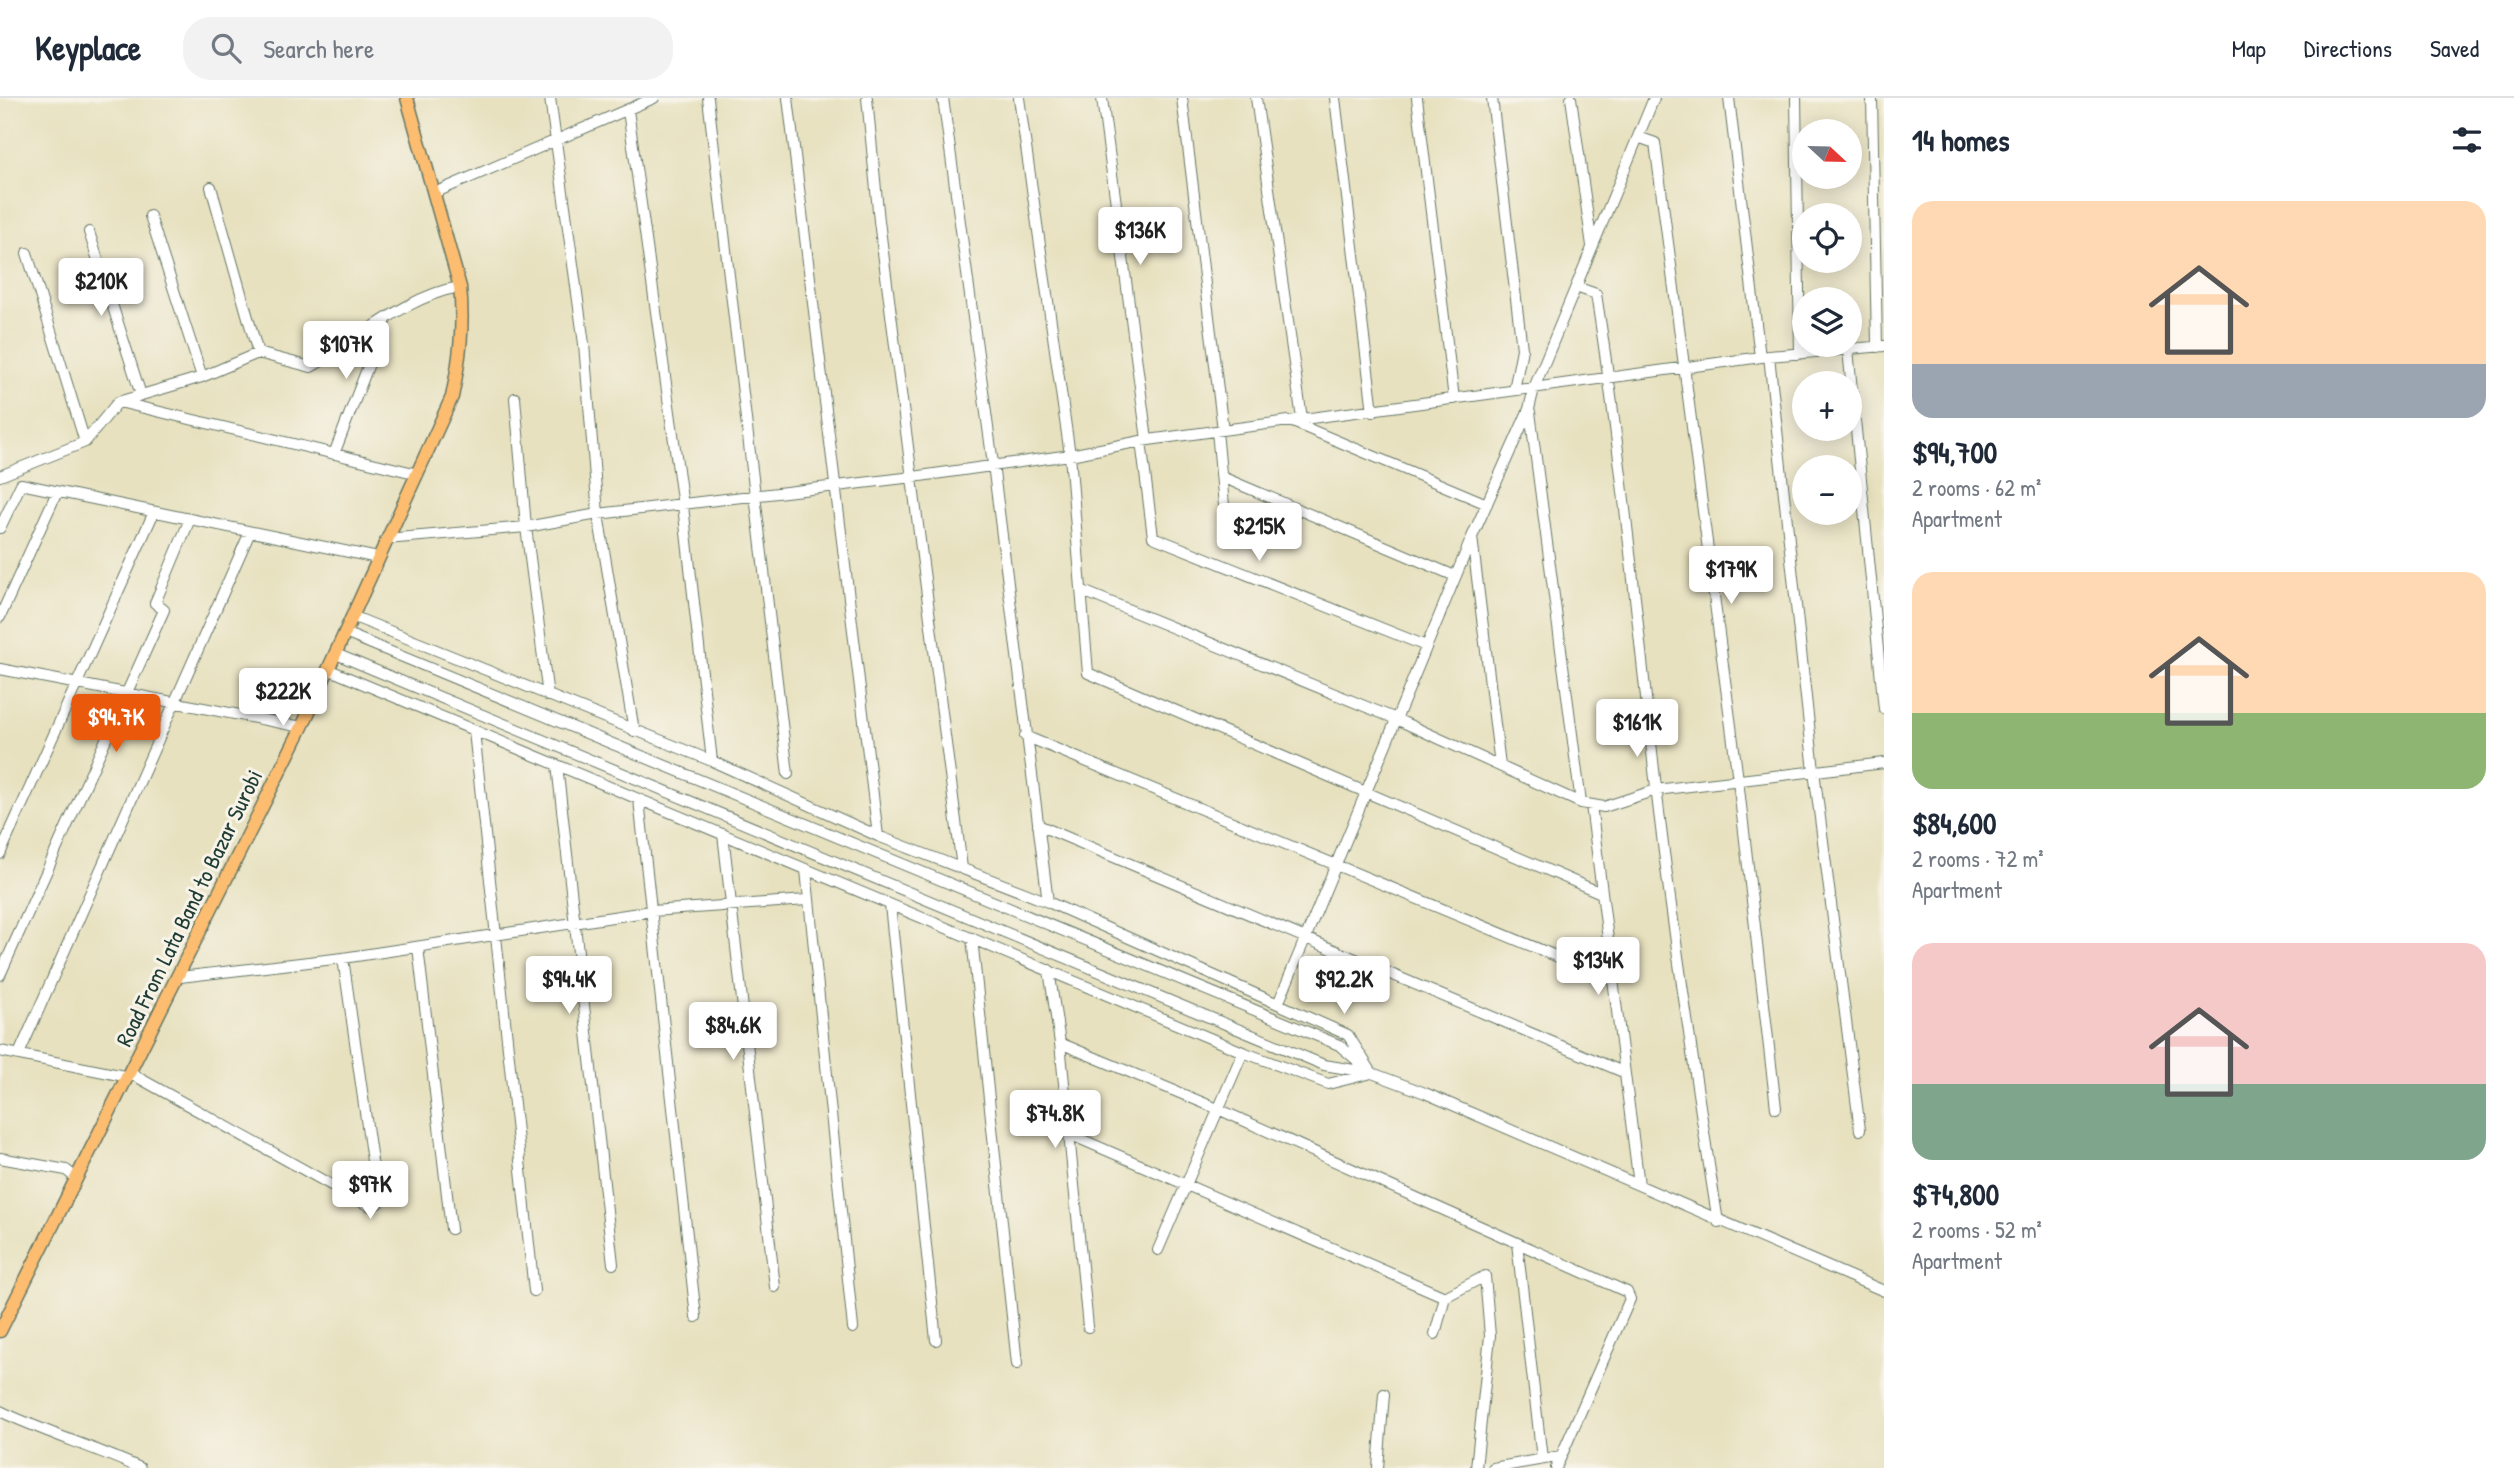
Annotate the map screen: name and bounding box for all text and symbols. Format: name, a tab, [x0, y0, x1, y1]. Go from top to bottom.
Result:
search box	[183, 17, 673, 80]
text: Keyplace	[35, 26, 141, 70]
icon: search	[207, 29, 245, 67]
text: Search here	[263, 31, 374, 66]
text: Map	[2232, 32, 2266, 64]
text: Directions	[2304, 32, 2392, 64]
text: Saved	[2430, 32, 2479, 64]
north arrow	[1792, 119, 1862, 189]
map controls	[1792, 119, 1862, 525]
text: 14 homes	[1912, 120, 2010, 160]
icon: filters	[2448, 121, 2486, 159]
button: locate	[1792, 203, 1862, 273]
pin: $136K	[1091, 208, 1189, 267]
text: $136K	[1114, 214, 1166, 245]
icon: home	[2136, 247, 2262, 373]
pin: $210K	[52, 258, 150, 318]
text: $210K	[74, 265, 128, 296]
button: layers	[1792, 287, 1862, 357]
pin: $107K	[297, 322, 395, 381]
text: $107K	[319, 328, 373, 359]
button: +	[1792, 371, 1862, 441]
text: $94,700	[1912, 432, 1997, 472]
button: −	[1792, 455, 1862, 525]
text: 2 rooms · 62 m²	[1912, 472, 2041, 503]
text: Apartment	[1912, 503, 2002, 534]
pin: $215K	[1210, 504, 1308, 563]
text: $215K	[1233, 510, 1285, 541]
pin: $179K	[1682, 546, 1780, 606]
text: $179K	[1705, 553, 1757, 584]
icon: home	[2136, 618, 2262, 744]
pin: $222K	[234, 668, 332, 728]
text: $222K	[255, 675, 311, 706]
pin: $94.7K	[59, 694, 173, 754]
pin: $161K	[1588, 700, 1686, 759]
text: $94.7K	[87, 701, 145, 732]
text: $161K	[1612, 706, 1662, 737]
street label: Road From Lata Band to Bazar Surobi	[108, 764, 269, 1051]
text: $84,600	[1912, 803, 1996, 843]
text: 2 rooms · 72 m²	[1912, 843, 2044, 874]
text: Apartment	[1912, 874, 2002, 905]
pin: $134K	[1549, 937, 1647, 997]
text: $134K	[1573, 944, 1623, 975]
pin: $94.4K	[512, 956, 626, 1016]
pin: $92.2K	[1287, 956, 1401, 1016]
text: $94.4K	[542, 963, 596, 994]
text: $92.2K	[1315, 963, 1373, 994]
icon: home	[2136, 989, 2262, 1115]
pin: $84.6K	[676, 1002, 790, 1062]
text: $84.6K	[705, 1009, 761, 1040]
pin: $74.8K	[998, 1090, 1112, 1150]
text: $74.8K	[1026, 1097, 1084, 1128]
pin: $97K	[329, 1162, 411, 1221]
text: $97K	[348, 1168, 392, 1199]
text: $74,800	[1912, 1174, 1999, 1214]
text: 2 rooms · 52 m²	[1912, 1214, 2042, 1245]
text: Apartment	[1912, 1245, 2002, 1276]

